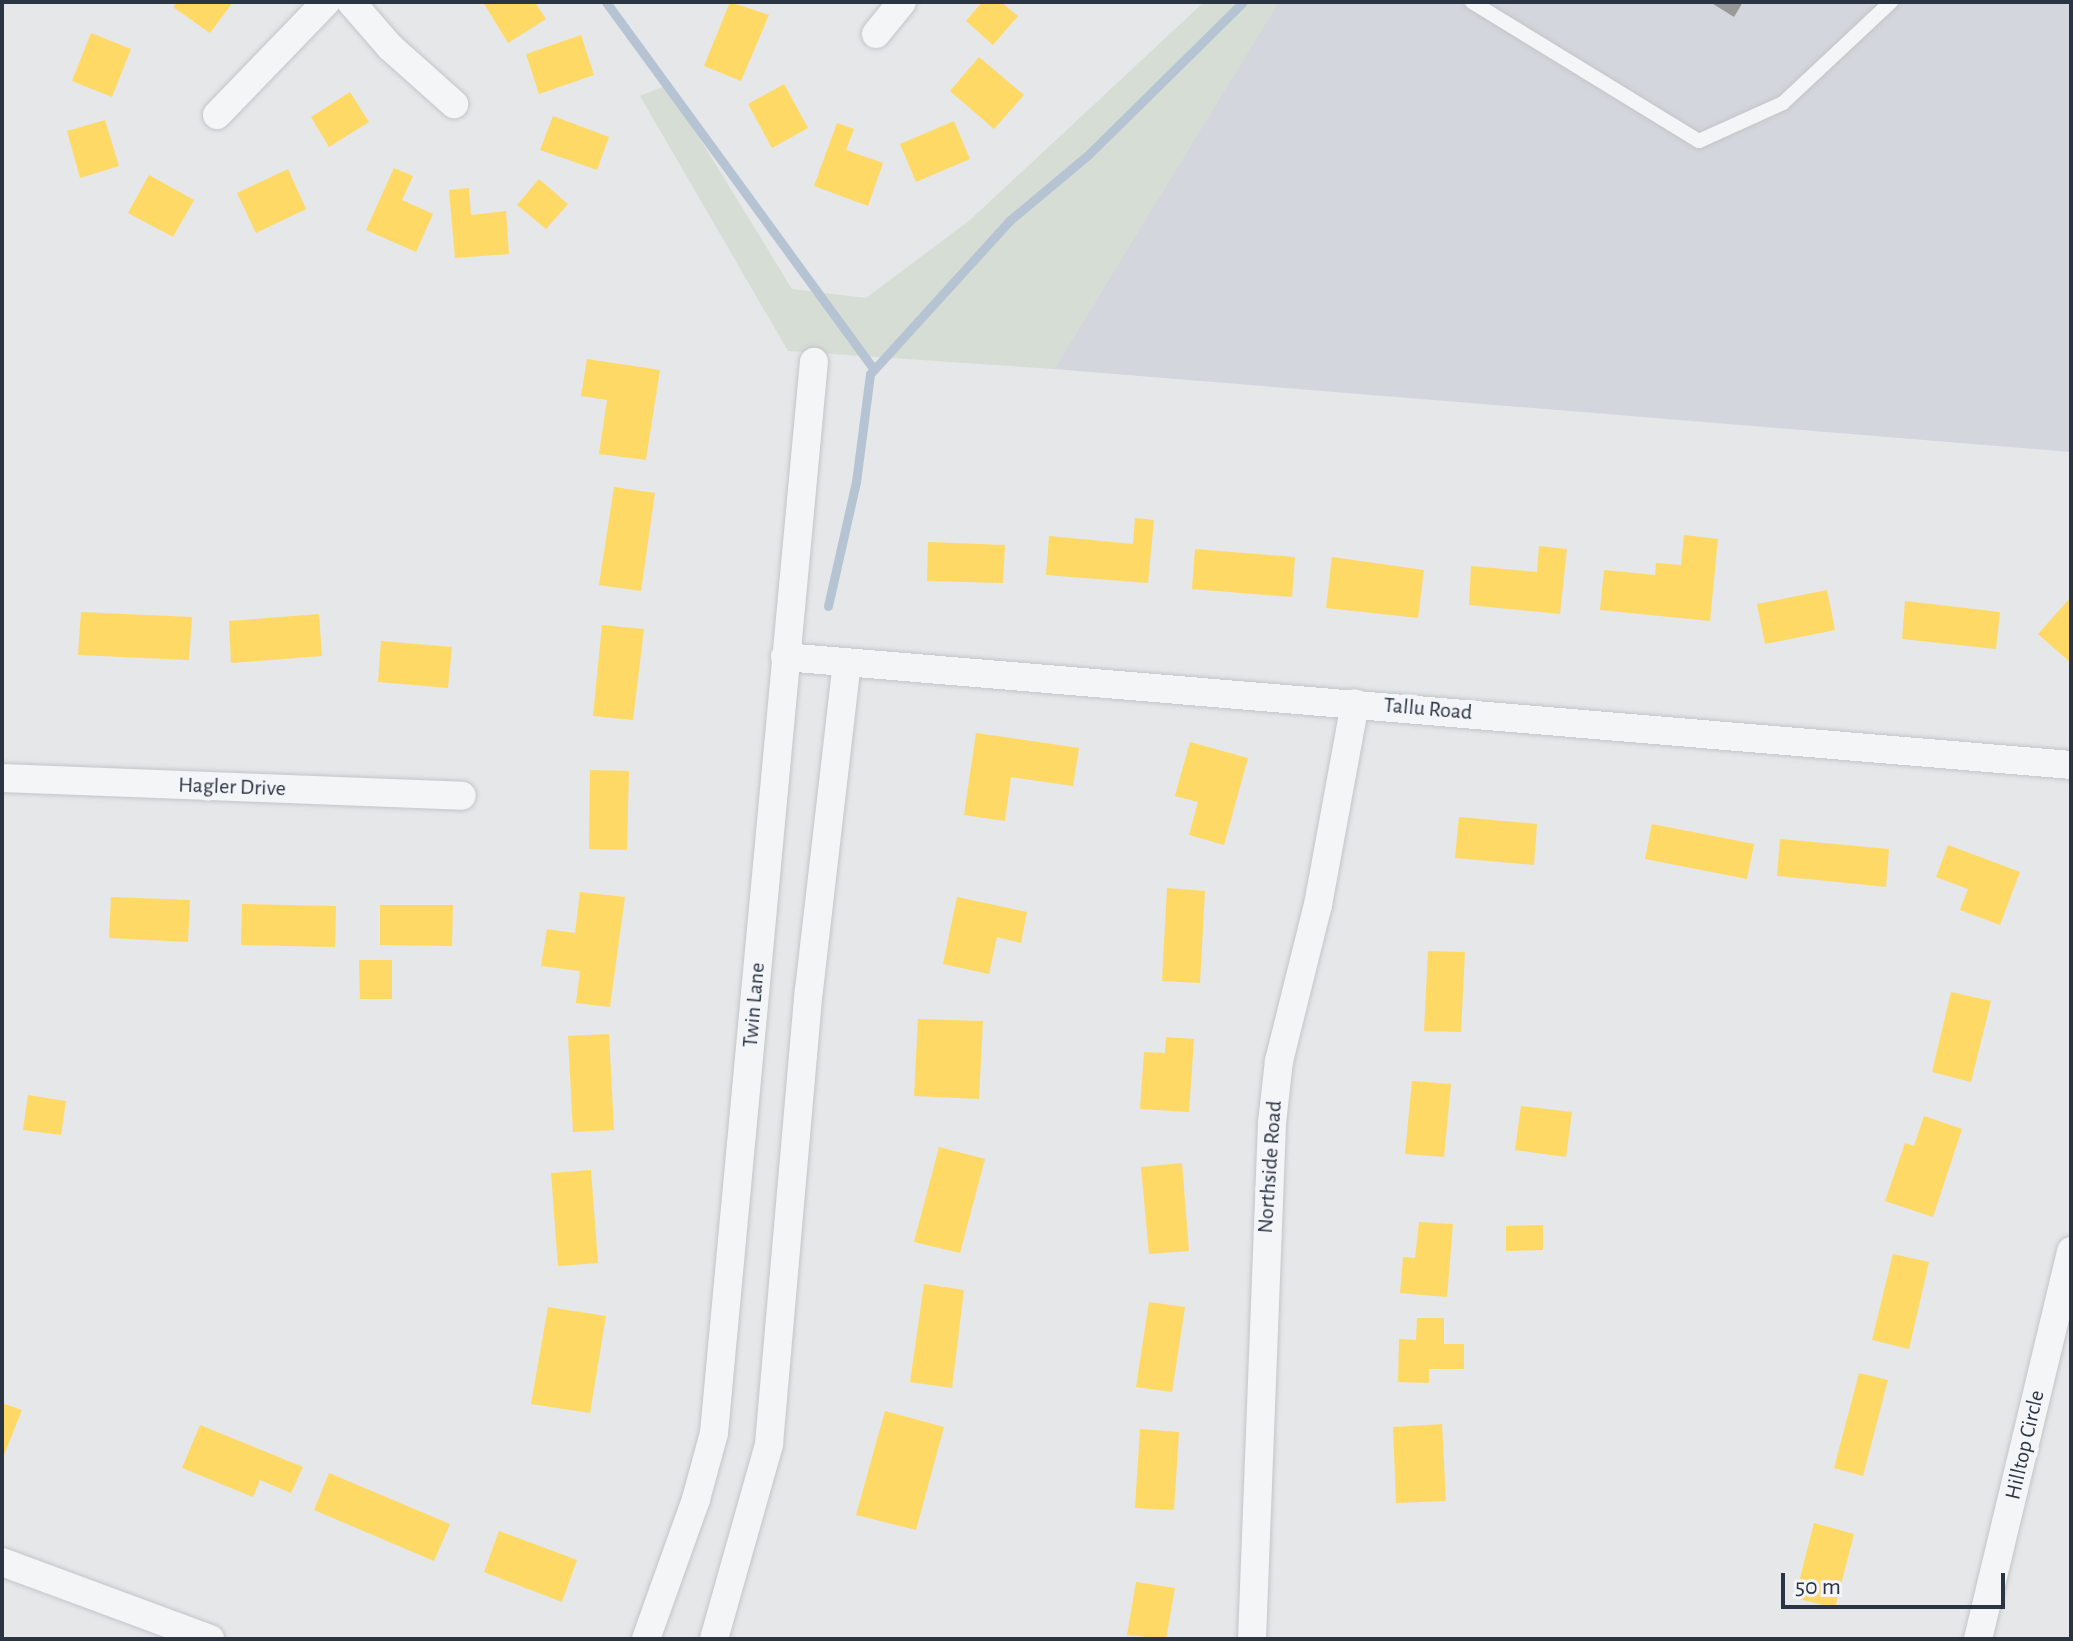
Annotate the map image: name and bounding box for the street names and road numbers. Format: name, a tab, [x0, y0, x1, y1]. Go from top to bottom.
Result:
street label: Tallu Road	[1383, 692, 1473, 726]
street label: Hagler Drive	[178, 772, 286, 802]
street label: Twin Lane	[737, 961, 771, 1049]
street label: Northside Road	[1252, 1100, 1288, 1234]
street label: Hilltop Circle	[2000, 1388, 2050, 1502]

